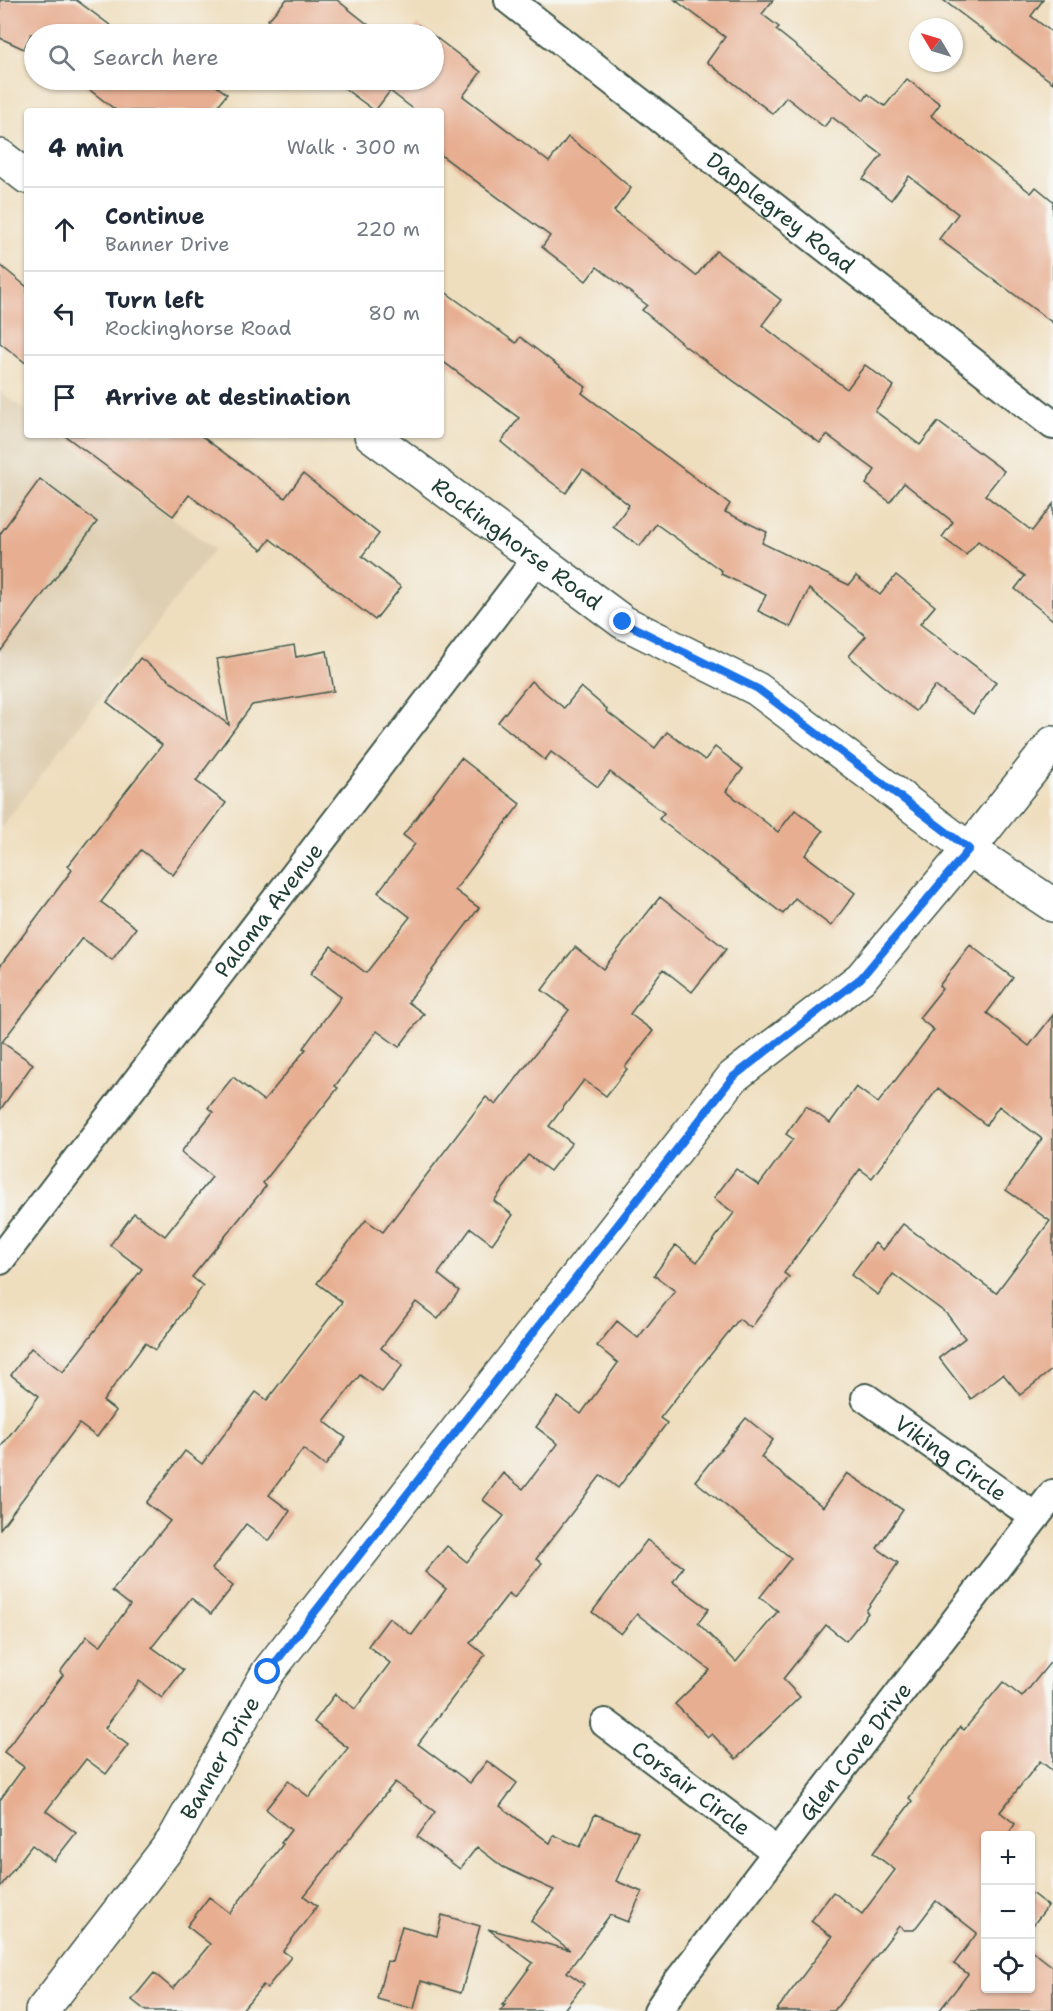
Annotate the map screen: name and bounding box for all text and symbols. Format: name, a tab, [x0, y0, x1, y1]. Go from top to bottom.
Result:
north arrow	[909, 18, 963, 72]
search box	[24, 24, 444, 90]
icon: search	[45, 41, 78, 74]
text: Search here	[93, 43, 219, 72]
text: 4 min	[48, 130, 124, 165]
text: Walk · 300 m	[287, 134, 420, 160]
street label: Dapplegrey Road	[701, 145, 861, 280]
text: Continue	[105, 202, 205, 231]
icon: ahead	[48, 213, 81, 246]
text: 220 m	[356, 216, 420, 242]
text: Banner Drive	[105, 231, 230, 257]
text: Turn left	[105, 286, 204, 315]
icon: left	[48, 297, 81, 330]
text: 80 m	[368, 300, 420, 326]
text: Rockinghorse Road	[105, 315, 291, 341]
icon: arrive	[48, 381, 81, 414]
text: Arrive at destination	[105, 383, 351, 412]
street label: Rockinghorse Road	[426, 471, 608, 616]
route end	[609, 608, 635, 634]
street label: Paloma Avenue	[207, 837, 329, 983]
street label: Viking Circle	[889, 1408, 1013, 1507]
route start	[254, 1658, 280, 1684]
street label: Glen Cove Drive	[792, 1676, 918, 1827]
street label: Banner Drive	[173, 1691, 266, 1825]
street label: Corsair Circle	[626, 1734, 757, 1842]
map controls	[981, 1831, 1035, 1993]
button: +	[981, 1831, 1035, 1885]
button: −	[981, 1885, 1035, 1939]
button: locate	[981, 1939, 1035, 1993]

